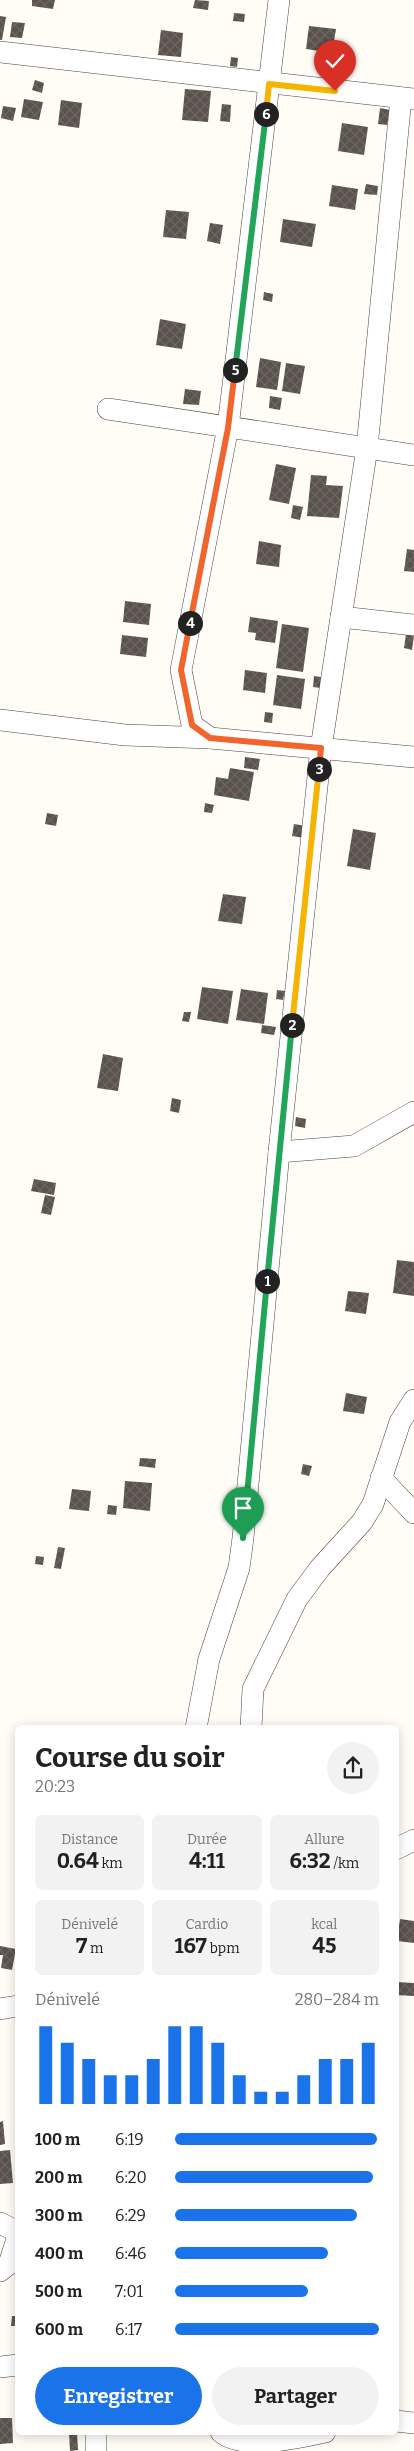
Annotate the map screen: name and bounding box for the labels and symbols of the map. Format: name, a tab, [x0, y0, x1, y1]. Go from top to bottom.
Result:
pin	[314, 40, 356, 91]
pin: 6	[254, 102, 278, 126]
pin: 5	[222, 358, 248, 382]
pin: 4	[178, 610, 202, 636]
pin: 3	[306, 756, 332, 782]
pin: 2	[280, 1012, 304, 1038]
pin: 1	[254, 1268, 280, 1294]
pin	[222, 1487, 264, 1538]

